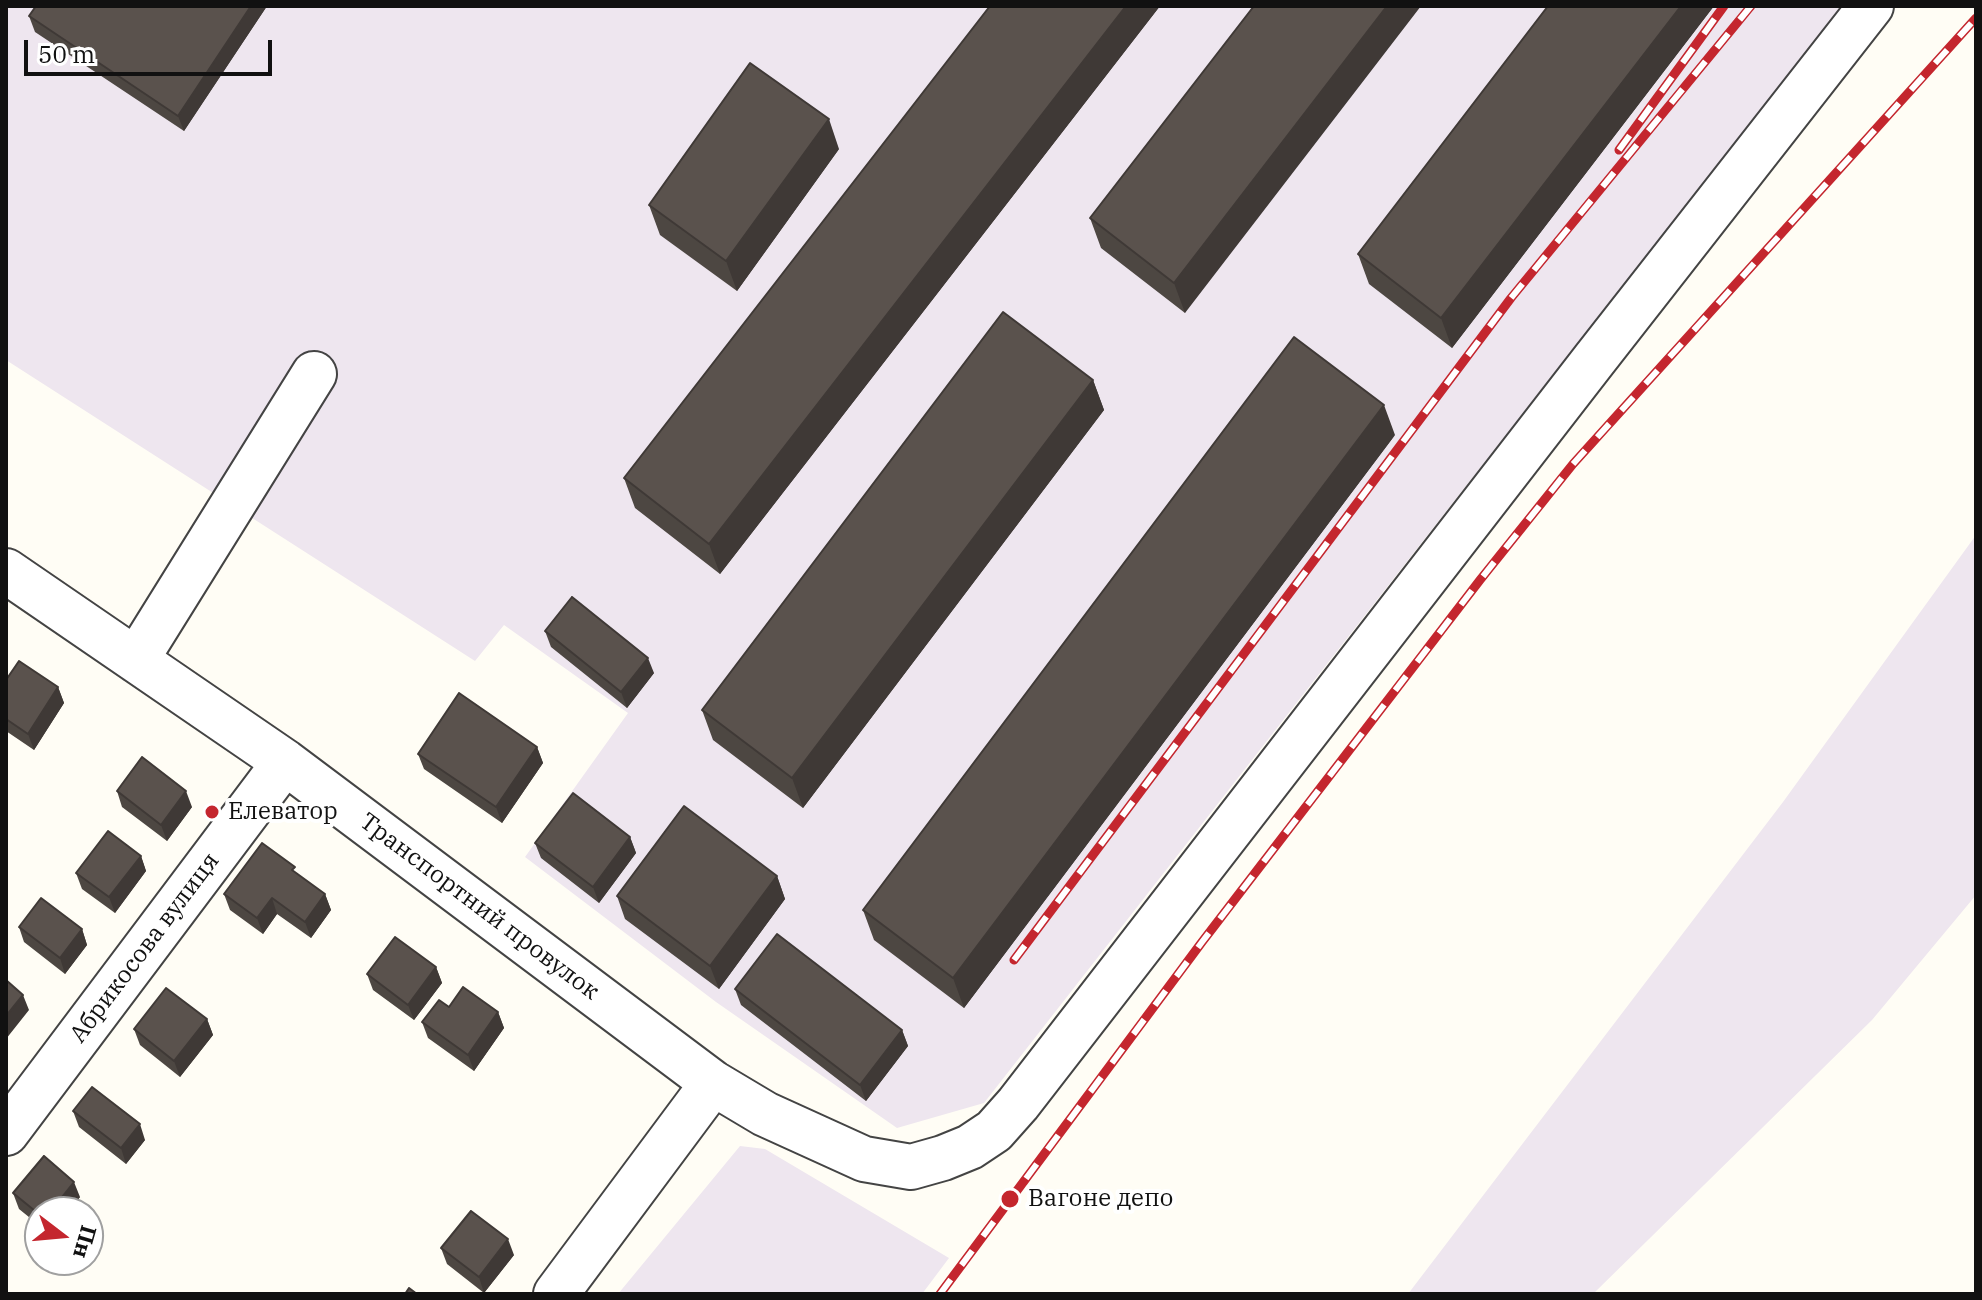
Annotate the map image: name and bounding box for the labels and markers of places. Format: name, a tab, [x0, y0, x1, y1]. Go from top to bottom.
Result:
place label: Елеватор	[228, 798, 338, 826]
marker: Елеватор	[203, 803, 221, 821]
place label: Вагоне депо	[1028, 1185, 1173, 1213]
marker: Вагоне депо	[999, 1188, 1021, 1210]

